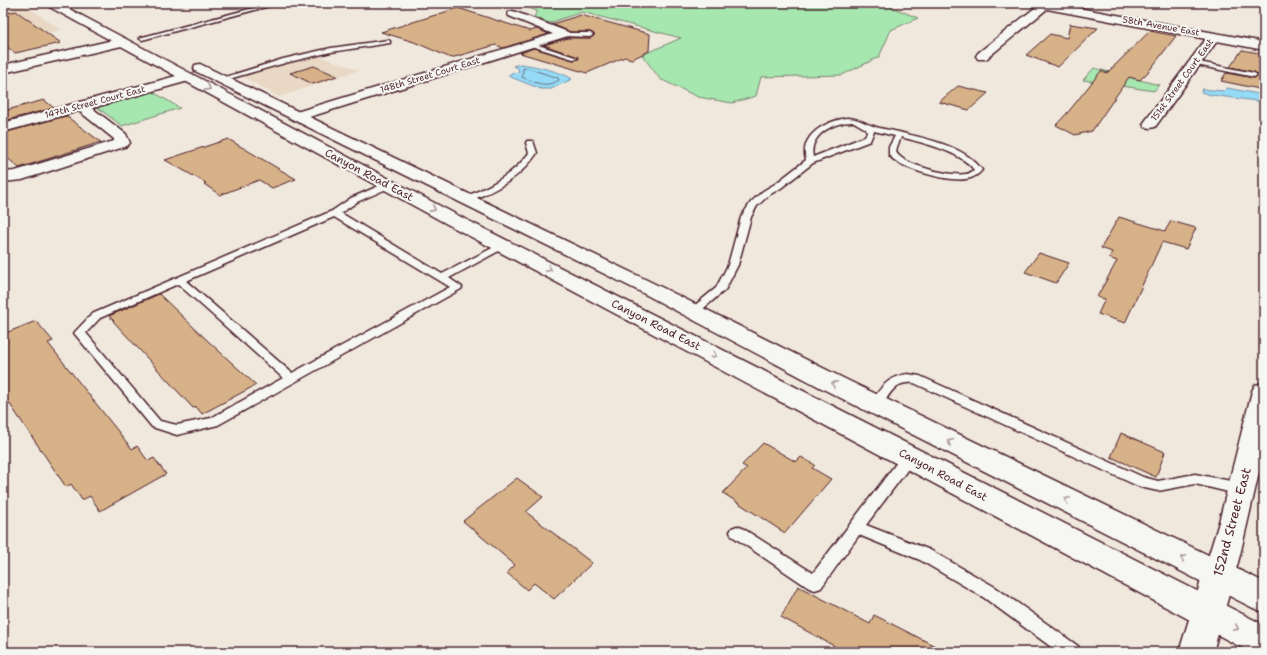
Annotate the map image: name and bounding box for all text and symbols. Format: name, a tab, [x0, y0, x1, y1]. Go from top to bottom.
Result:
street label: 58th Avenue East	[1122, 13, 1201, 39]
street label: 151st Street Court East	[1148, 36, 1216, 124]
street label: 148th Street Court East	[379, 54, 481, 96]
street label: 147th Street Court East	[44, 83, 147, 121]
one-way arrow	[203, 84, 211, 91]
street label: Canyon Road East	[322, 145, 416, 205]
one-way arrow	[429, 204, 436, 212]
one-way arrow	[544, 264, 552, 272]
street label: Canyon Road East	[609, 296, 703, 354]
one-way arrow	[709, 350, 717, 358]
one-way arrow	[831, 382, 838, 389]
one-way arrow	[947, 439, 955, 447]
street label: Canyon Road East	[896, 445, 990, 505]
street label: 152nd Street East	[1209, 465, 1255, 578]
one-way arrow	[1064, 497, 1071, 505]
one-way arrow	[1180, 555, 1188, 563]
one-way arrow	[1232, 623, 1239, 631]

